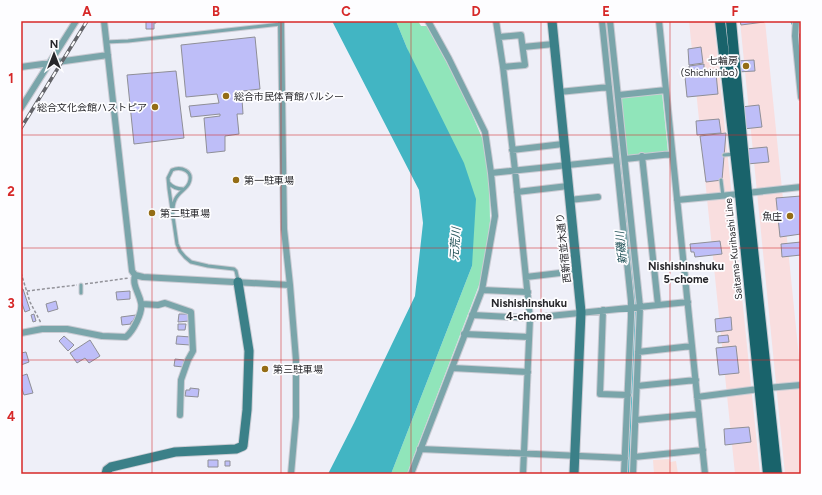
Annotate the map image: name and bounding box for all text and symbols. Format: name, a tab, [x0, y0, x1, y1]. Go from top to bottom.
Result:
text: A	[82, 4, 92, 19]
text: B	[212, 4, 220, 19]
text: C	[341, 4, 351, 19]
text: D	[471, 4, 481, 19]
text: E	[602, 4, 610, 19]
text: F	[731, 4, 739, 19]
north arrow	[34, 34, 74, 74]
text: N	[50, 38, 58, 51]
place label: 七輪房 (Shichirinbo)	[681, 54, 738, 79]
marker: 七輪房 (Shichirinbo)	[741, 61, 751, 71]
text: 1	[8, 71, 14, 86]
place label: 総合市民体育館パルシー	[234, 90, 344, 103]
marker: 総合市民体育館パルシー	[221, 91, 231, 101]
place label: 総合文化会館ハストピア	[37, 101, 147, 114]
marker: 総合文化会館ハストピア	[150, 102, 160, 112]
place label: 第一駐車場	[244, 174, 294, 187]
marker: 第一駐車場	[231, 175, 241, 185]
text: 2	[7, 184, 15, 199]
street label: Saitama-Kurihashi Line	[722, 197, 745, 300]
place label: 第二駐車場	[160, 207, 210, 220]
marker: 第二駐車場	[147, 208, 157, 218]
place label: 魚庄	[762, 210, 782, 223]
marker: 魚庄	[785, 211, 795, 221]
street label: 西新宿並木通り	[553, 212, 574, 283]
water label: 元荒川	[448, 226, 463, 261]
water label: 新磯川	[613, 230, 630, 265]
district label: Nishishinshuku 5-chome	[648, 260, 724, 286]
text: 3	[7, 296, 15, 311]
district label: Nishishinshuku 4-chome	[491, 297, 567, 323]
place label: 第三駐車場	[273, 363, 323, 376]
marker: 第三駐車場	[260, 364, 270, 374]
text: 4	[7, 409, 15, 424]

